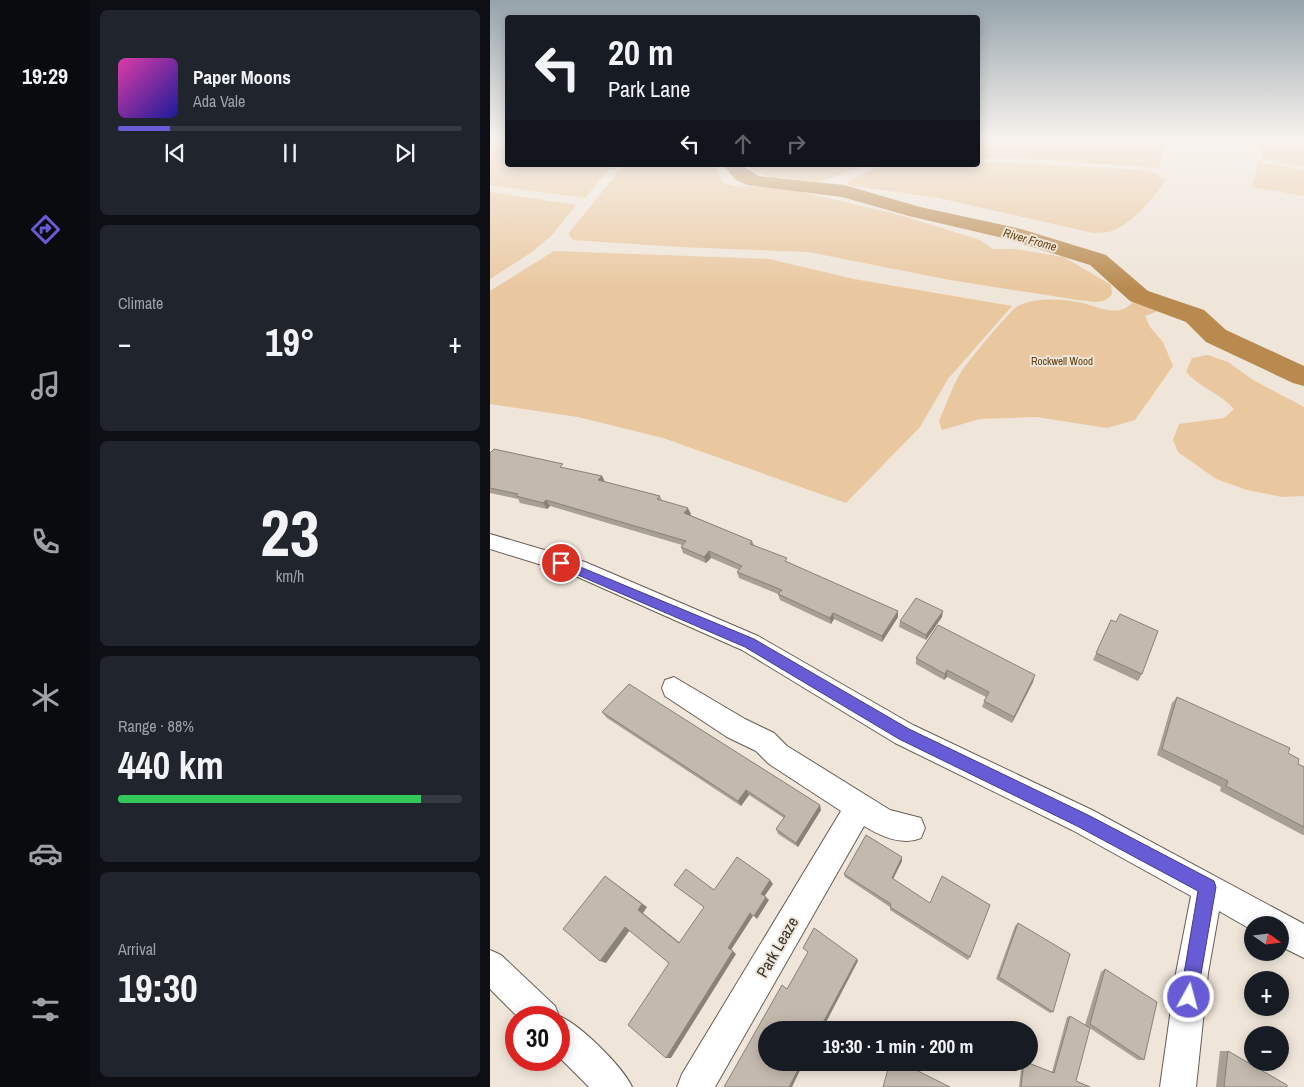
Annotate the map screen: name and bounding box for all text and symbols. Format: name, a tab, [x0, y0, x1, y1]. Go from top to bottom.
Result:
text: 20 m	[608, 29, 673, 76]
icon: left	[525, 35, 590, 100]
text: 19:29	[22, 61, 68, 91]
text: Paper Moons	[193, 64, 291, 90]
text: Park Lane	[608, 74, 690, 104]
text: Ada Vale	[193, 90, 245, 112]
icon: left	[676, 130, 704, 158]
icon: ahead	[729, 130, 757, 158]
icon: right	[782, 130, 810, 158]
icon: previous	[161, 139, 189, 167]
icon: pause	[276, 139, 304, 167]
icon: next	[391, 139, 419, 167]
icon: directions	[28, 212, 63, 247]
water label: River Frome	[1002, 225, 1059, 255]
text: Climate	[118, 292, 163, 314]
text: 19°	[265, 317, 315, 368]
text: −	[118, 324, 131, 362]
text: +	[449, 324, 462, 362]
park label: Rockwell Wood	[1031, 354, 1093, 368]
icon: music	[28, 368, 63, 403]
text: 23	[260, 489, 320, 576]
icon: phone	[28, 524, 63, 559]
pin	[540, 542, 582, 584]
icon: arrive	[547, 549, 575, 577]
text: km/h	[276, 565, 304, 587]
icon: climate	[28, 680, 63, 715]
text: Range · 88%	[118, 715, 194, 737]
text: 440 km	[118, 740, 224, 791]
icon: car	[28, 836, 63, 871]
street label: Park Leaze	[751, 913, 803, 981]
north arrow	[1244, 916, 1289, 961]
map controls	[1244, 916, 1289, 1071]
text: Arrival	[118, 938, 156, 960]
text: 19:30	[118, 963, 198, 1014]
position arrow	[1162, 970, 1214, 1022]
button: +	[1244, 971, 1289, 1016]
icon: filters	[28, 992, 63, 1027]
speed limit sign: 30	[505, 1006, 570, 1071]
button: −	[1244, 1026, 1289, 1071]
text: 19:30 · 1 min · 200 m	[823, 1033, 973, 1059]

